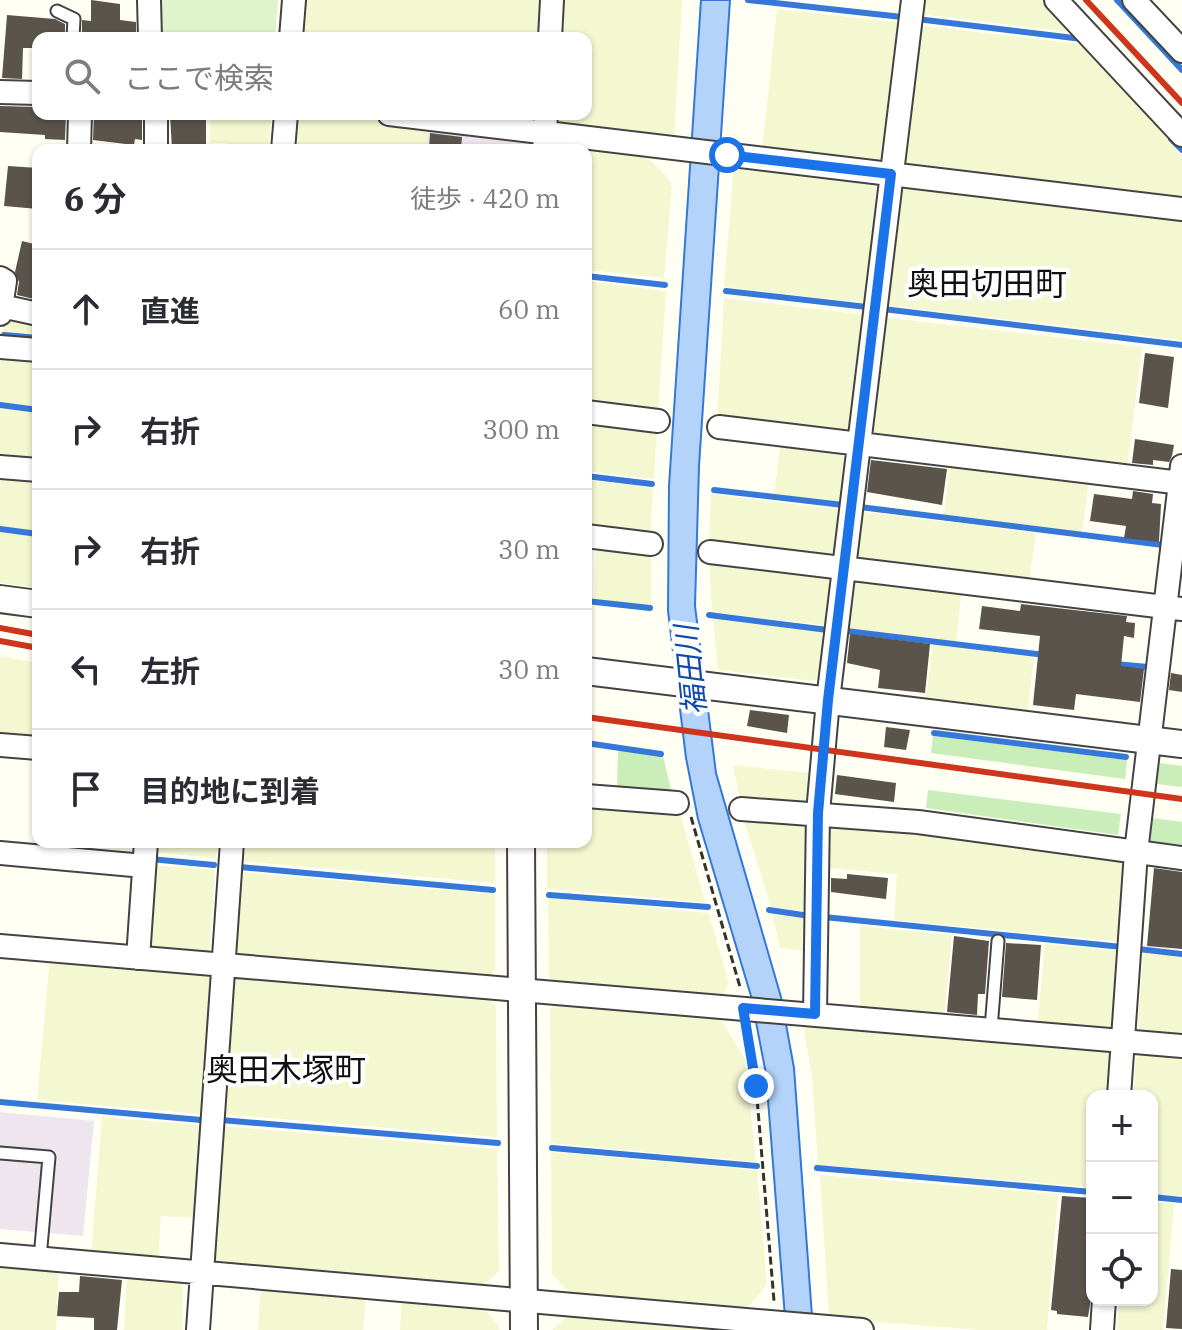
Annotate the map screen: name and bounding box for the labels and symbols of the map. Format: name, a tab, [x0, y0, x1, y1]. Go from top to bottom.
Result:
route start	[709, 137, 745, 173]
district label: 奥田切田町	[907, 262, 1067, 304]
water label: 福田川	[665, 620, 714, 717]
district label: 奥田木塚町	[206, 1048, 366, 1090]
route end	[738, 1068, 774, 1104]

